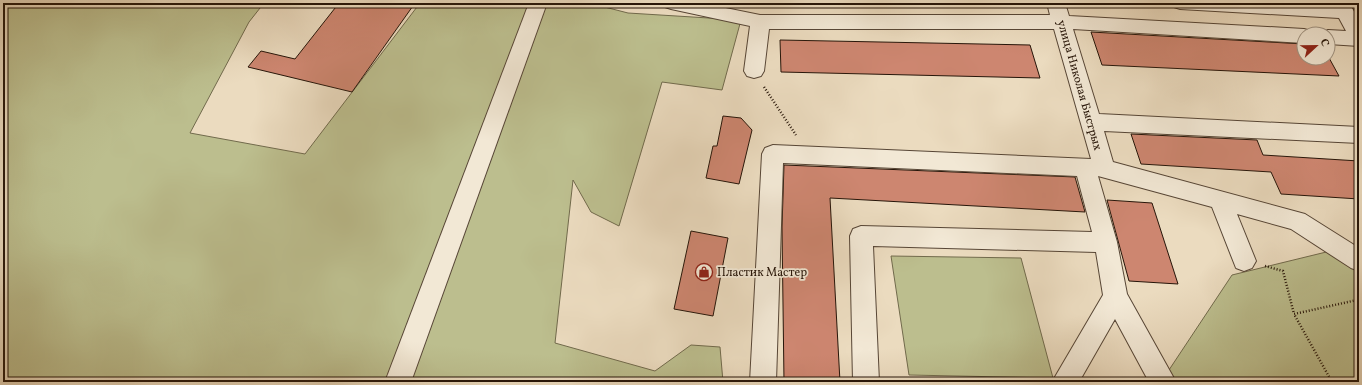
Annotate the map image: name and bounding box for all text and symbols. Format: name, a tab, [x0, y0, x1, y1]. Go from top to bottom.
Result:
street label: улица Николая Быстрых	[1053, 18, 1105, 152]
north arrow	[1296, 26, 1336, 66]
text: С	[1316, 37, 1332, 49]
shop icon: Пластик Мастер	[694, 262, 714, 282]
place label: Пластик Мастер	[717, 265, 807, 281]

